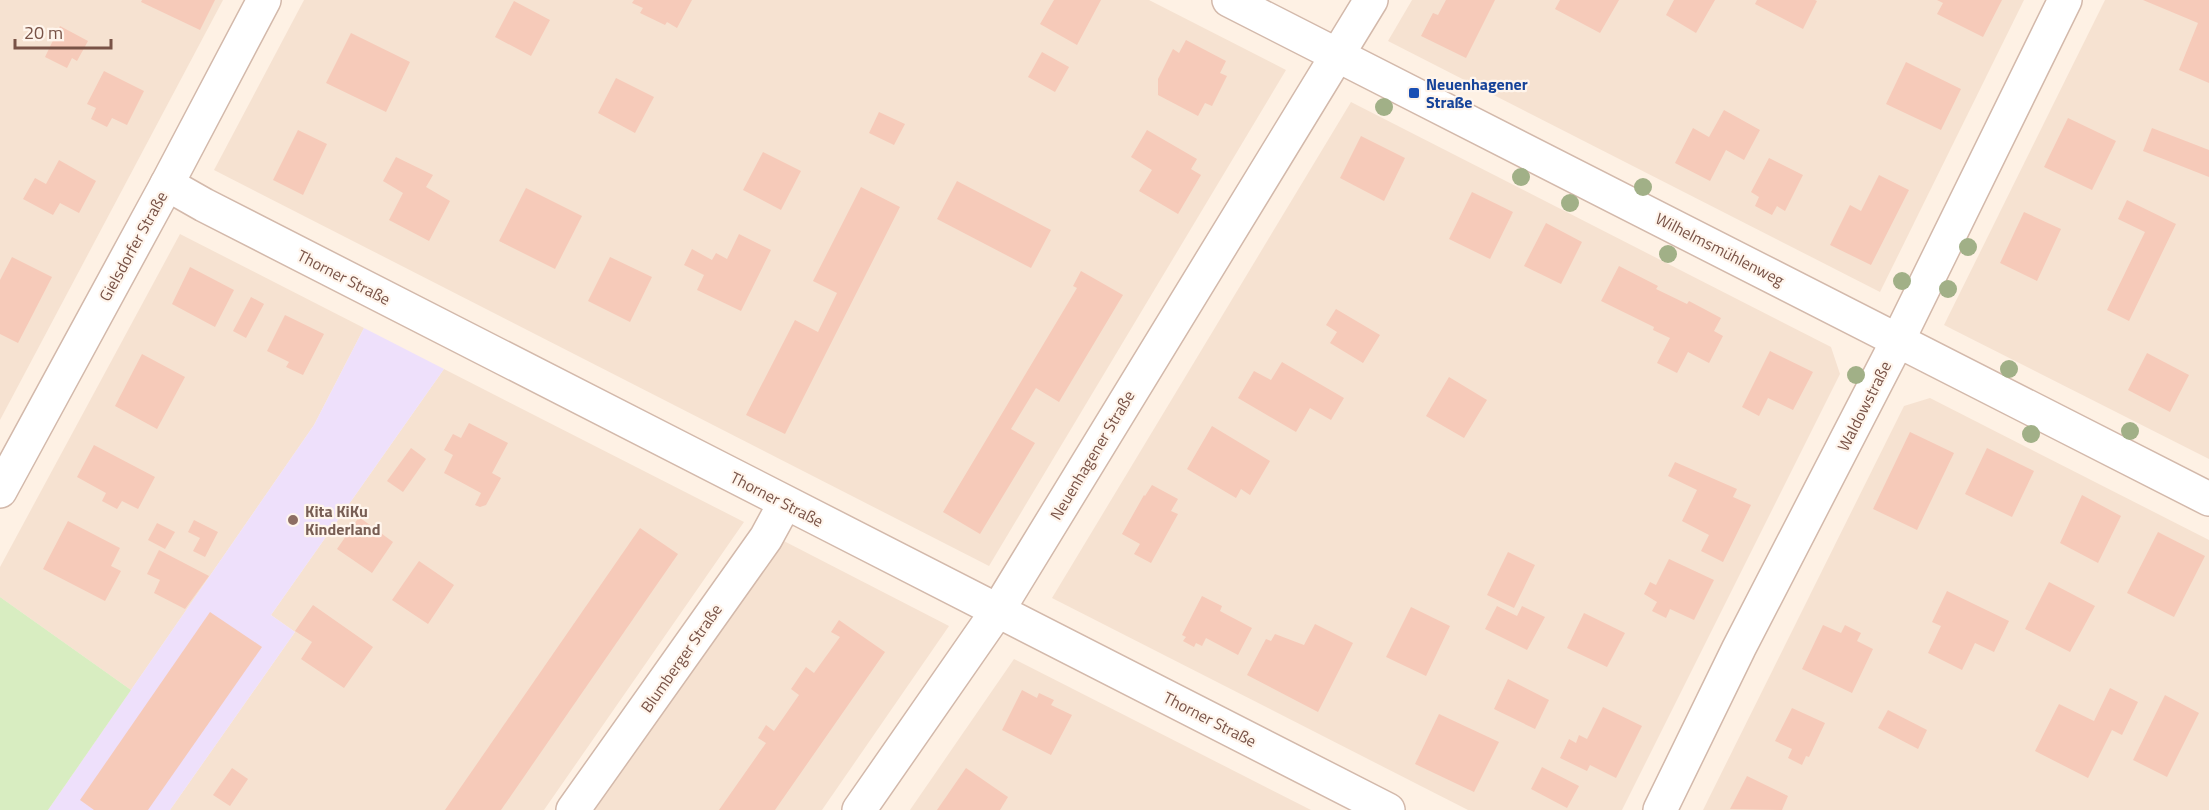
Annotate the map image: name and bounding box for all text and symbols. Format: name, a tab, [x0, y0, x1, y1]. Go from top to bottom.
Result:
scale bar	[15, 12, 111, 50]
text: 20 m	[24, 19, 63, 46]
place label: Neuenhagener Straße	[1426, 72, 1528, 114]
marker: Neuenhagener Straße	[1407, 86, 1421, 100]
street label: Gielsdorfer Straße	[93, 187, 173, 305]
street label: Wilhelmsmühlenweg	[1651, 206, 1789, 292]
street label: Thorner Straße	[293, 243, 395, 311]
street label: Waldowstraße	[1831, 357, 1897, 455]
street label: Neuenhagener Straße	[1044, 386, 1140, 524]
street label: Thorner Straße	[726, 465, 828, 533]
place label: Kita KiKu Kinderland	[305, 499, 381, 541]
marker: Kita KiKu Kinderland	[286, 513, 300, 527]
street label: Blumberger Straße	[635, 599, 727, 717]
street label: Thorner Straße	[1159, 685, 1261, 753]

